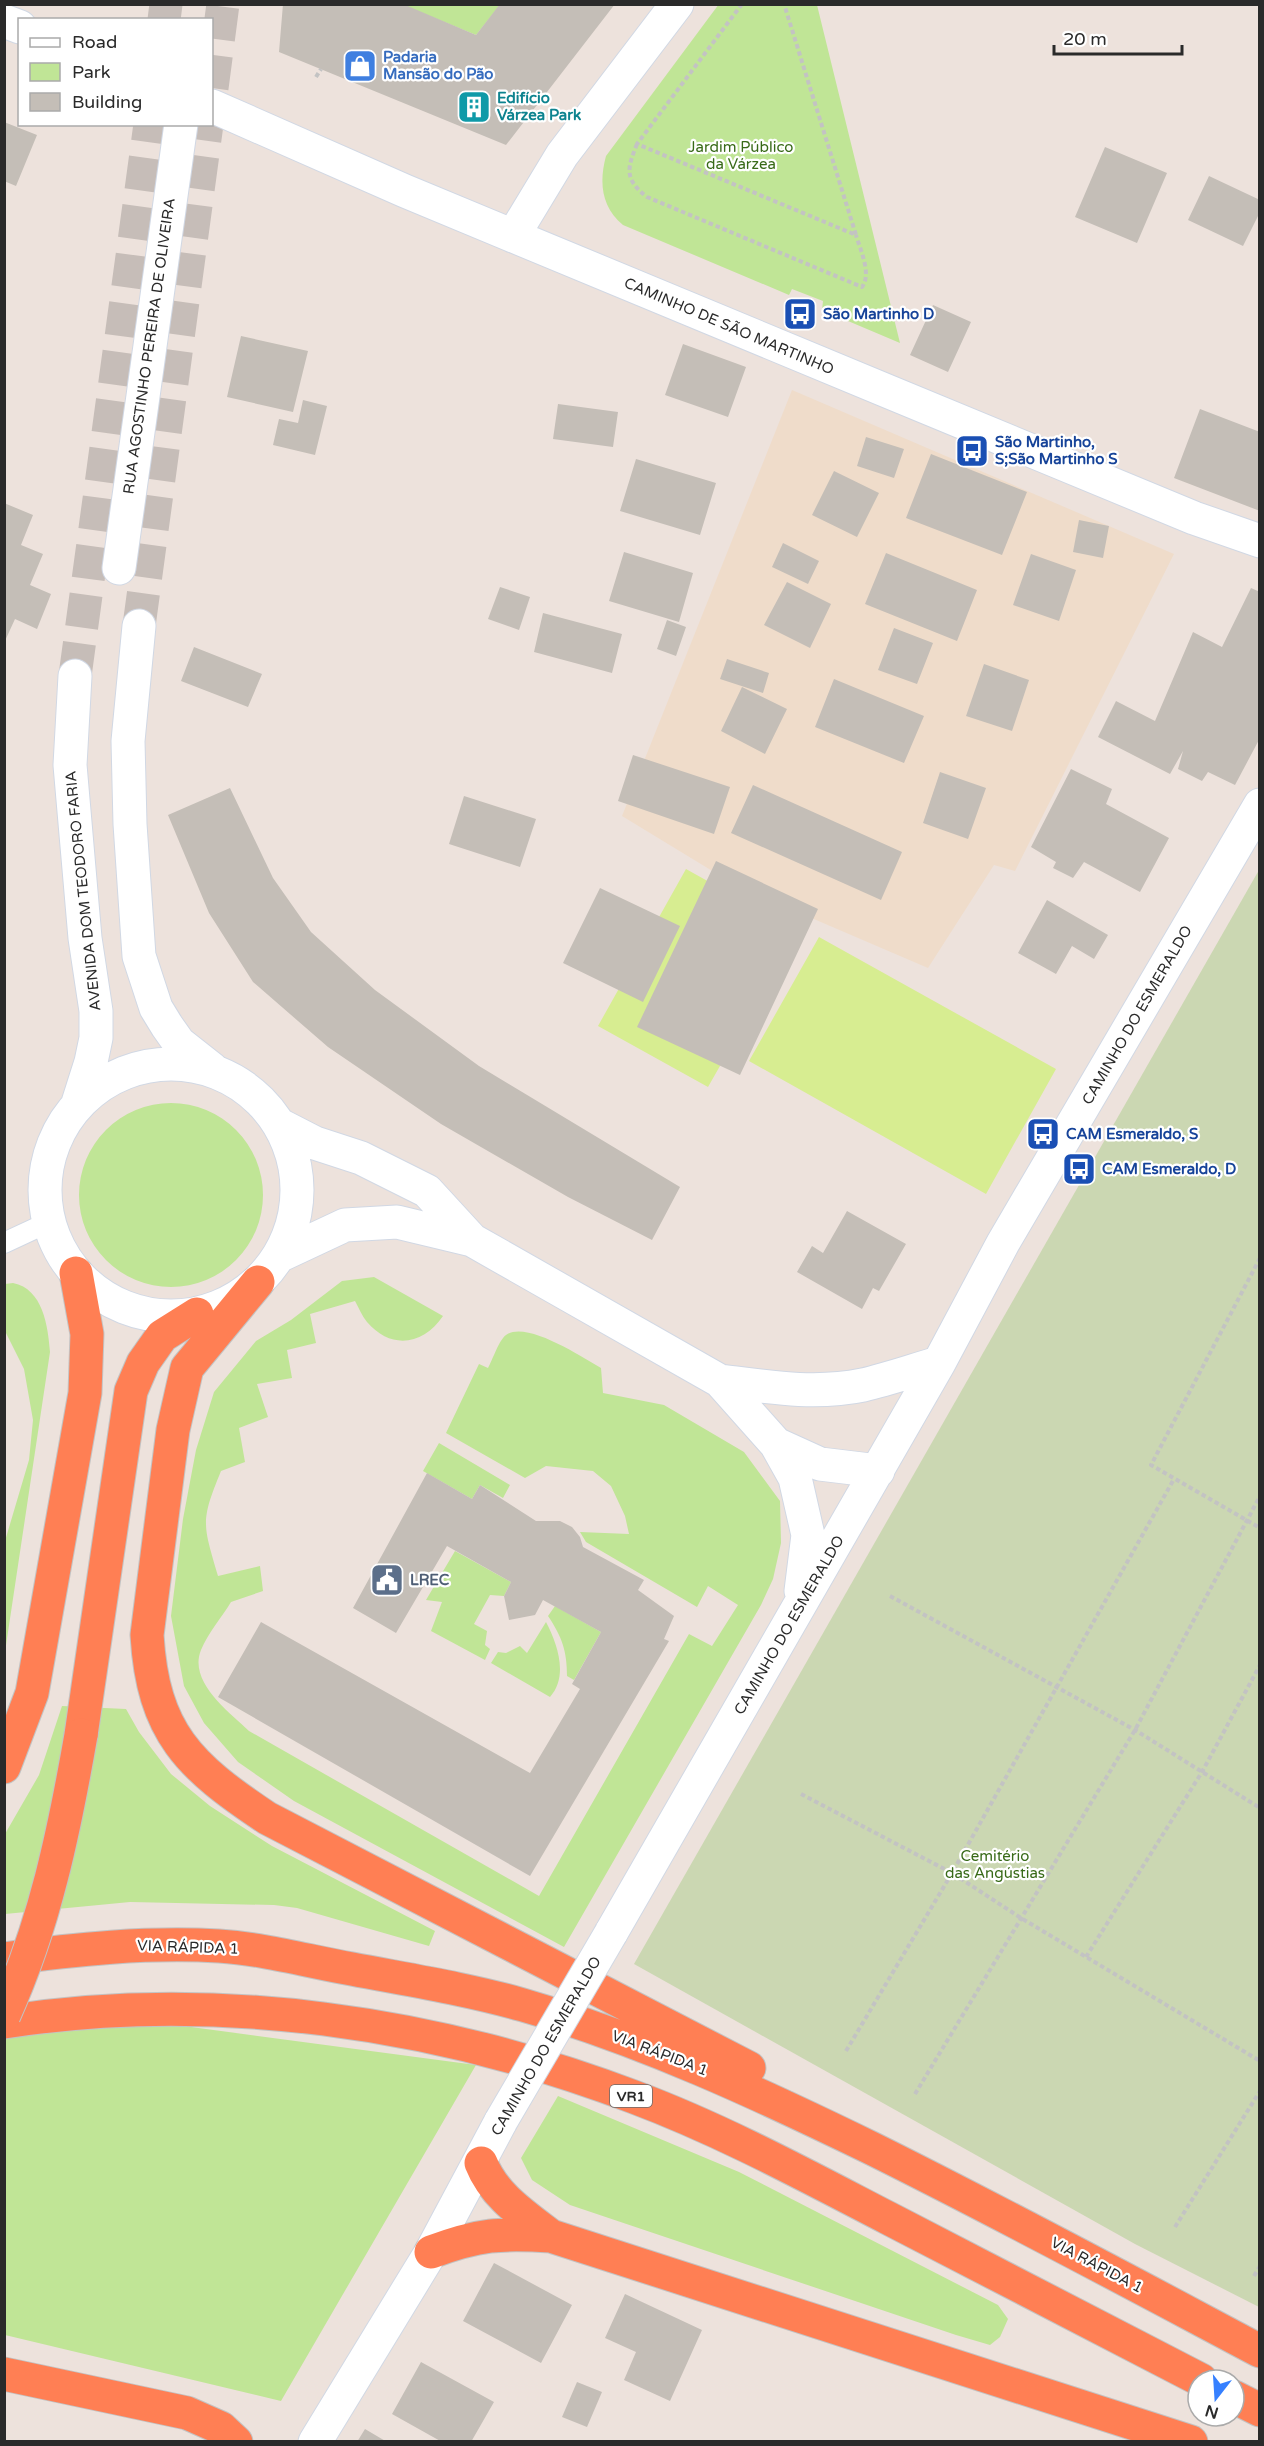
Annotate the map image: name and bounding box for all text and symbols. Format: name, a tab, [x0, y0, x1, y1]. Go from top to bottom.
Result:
legend	[18, 18, 213, 126]
scale bar	[1054, 18, 1182, 56]
text: 20 m	[1063, 28, 1107, 50]
text: Road	[72, 31, 117, 53]
shop icon: Padaria Mansão do Pão	[342, 48, 378, 84]
place label: Padaria Mansão do Pão	[383, 48, 493, 83]
text: Park	[72, 61, 111, 83]
building icon: Edifício Várzea Park	[456, 89, 492, 125]
place label: Edifício Várzea Park	[497, 89, 581, 124]
text: Building	[72, 91, 142, 113]
park label: Jardim Público da Várzea	[689, 138, 793, 173]
street label: RUA AGOSTINHO PEREIRA DE OLIVEIRA	[119, 197, 179, 495]
street label: CAMINHO DE SÃO MARTINHO	[621, 274, 837, 378]
bus stop icon: São Martinho D	[782, 296, 818, 332]
place label: São Martinho D	[823, 305, 934, 323]
bus stop icon: São Martinho, S;São Martinho S	[954, 433, 990, 469]
place label: São Martinho, S;São Martinho S	[995, 433, 1118, 468]
street label: AVENIDA DOM TEODORO FARIA	[61, 770, 105, 1012]
street label: CAMINHO DO ESMERALDO	[1078, 922, 1196, 1108]
bus stop icon: CAM Esmeraldo, S	[1025, 1116, 1061, 1152]
place label: CAM Esmeraldo, S	[1066, 1125, 1198, 1143]
bus stop icon: CAM Esmeraldo, D	[1061, 1151, 1097, 1187]
place label: CAM Esmeraldo, D	[1102, 1160, 1236, 1178]
street label: CAMINHO DO ESMERALDO	[730, 1532, 848, 1718]
public building icon: LREC	[369, 1562, 405, 1598]
place label: LREC	[410, 1571, 450, 1589]
park label: Cemitério das Angústias	[945, 1847, 1045, 1882]
street label: VIA RÁPIDA 1	[137, 1936, 239, 1958]
street label: CAMINHO DO ESMERALDO	[487, 1953, 605, 2139]
street label: VIA RÁPIDA 1	[609, 2026, 711, 2080]
road number: VR1	[610, 2085, 652, 2107]
street label: VIA RÁPIDA 1	[1048, 2233, 1146, 2297]
north arrow	[1186, 2368, 1246, 2428]
text: N	[1203, 2400, 1221, 2423]

